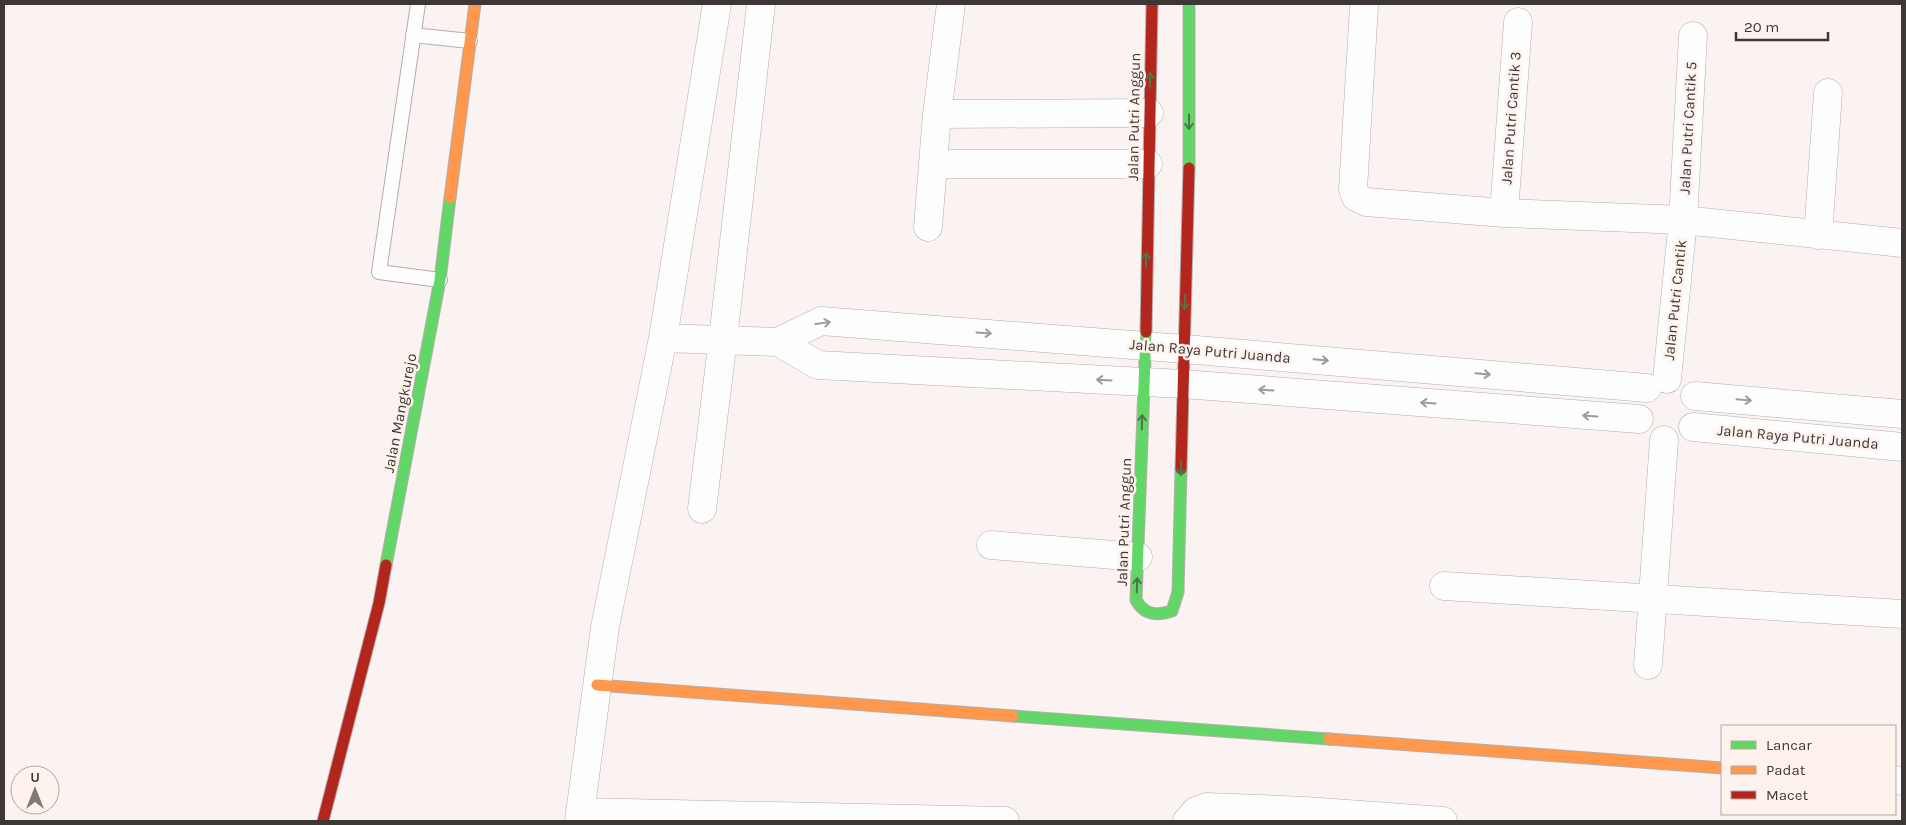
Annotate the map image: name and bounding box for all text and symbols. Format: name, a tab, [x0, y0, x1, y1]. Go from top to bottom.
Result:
scale bar	[1736, 10, 1828, 42]
text: 20 m	[1744, 18, 1779, 36]
street label: Jalan Putri Cantik 3	[1497, 51, 1525, 185]
street label: Jalan Putri Anggun	[1124, 53, 1144, 181]
street label: Jalan Putri Cantik 5	[1676, 61, 1700, 195]
one-way arrow	[1145, 72, 1155, 88]
one-way arrow	[1184, 114, 1194, 130]
street label: Jalan Putri Cantik	[1660, 239, 1690, 361]
one-way arrow	[1141, 252, 1151, 268]
one-way arrow	[1181, 294, 1190, 310]
one-way arrow	[814, 318, 830, 328]
one-way arrow	[976, 329, 992, 338]
street label: Jalan Raya Putri Juanda	[1129, 335, 1291, 367]
street label: Jalan Mangkurejo	[380, 352, 420, 474]
one-way arrow	[1312, 356, 1328, 365]
one-way arrow	[1474, 369, 1490, 379]
one-way arrow	[1096, 376, 1112, 385]
one-way arrow	[1258, 386, 1274, 395]
one-way arrow	[1736, 395, 1752, 405]
one-way arrow	[1420, 398, 1436, 408]
one-way arrow	[1582, 411, 1598, 420]
one-way arrow	[1137, 414, 1147, 430]
street label: Jalan Raya Putri Juanda	[1717, 421, 1879, 453]
street label: Jalan Putri Anggun	[1113, 457, 1135, 587]
one-way arrow	[1176, 460, 1186, 476]
one-way arrow	[1132, 577, 1141, 593]
legend	[1721, 725, 1896, 815]
text: Lancar	[1766, 736, 1812, 754]
text: Padat	[1766, 761, 1806, 779]
north arrow	[10, 765, 60, 815]
text: U	[30, 769, 40, 786]
text: Macet	[1766, 786, 1808, 804]

